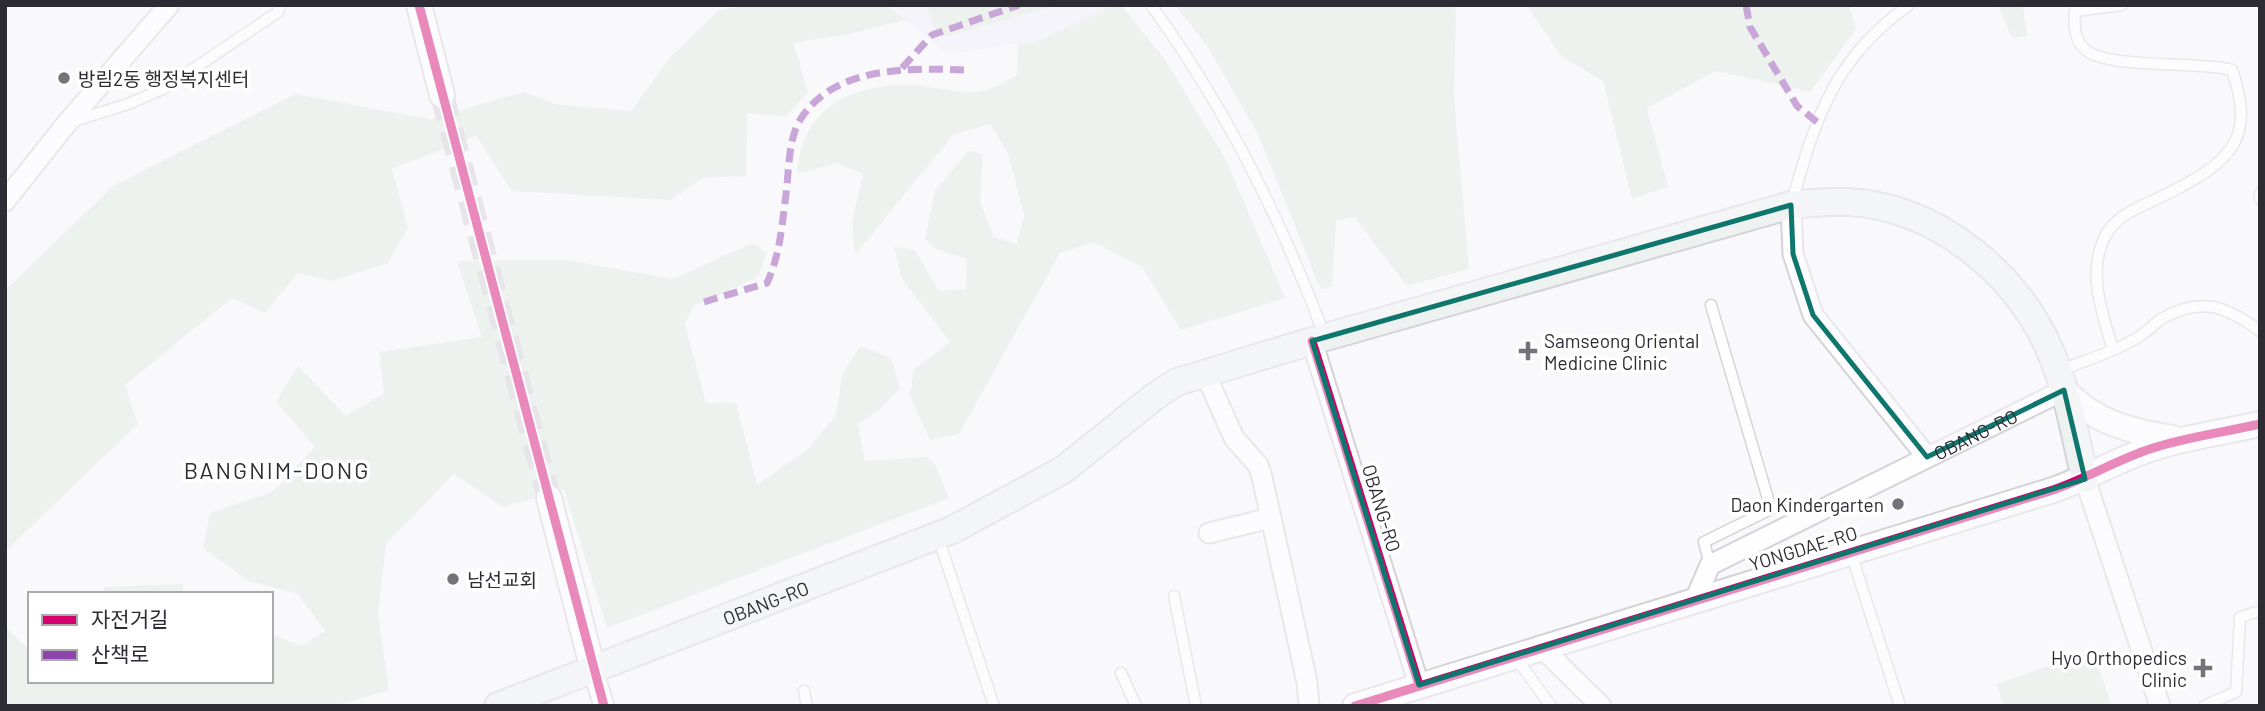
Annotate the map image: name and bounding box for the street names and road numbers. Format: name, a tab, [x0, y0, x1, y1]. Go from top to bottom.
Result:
street label: OBANG-RO	[1930, 404, 2021, 464]
street label: OBANG-RO	[1358, 461, 1406, 555]
street label: YONGDAE-RO	[1746, 521, 1860, 575]
street label: OBANG-RO	[719, 575, 812, 629]

